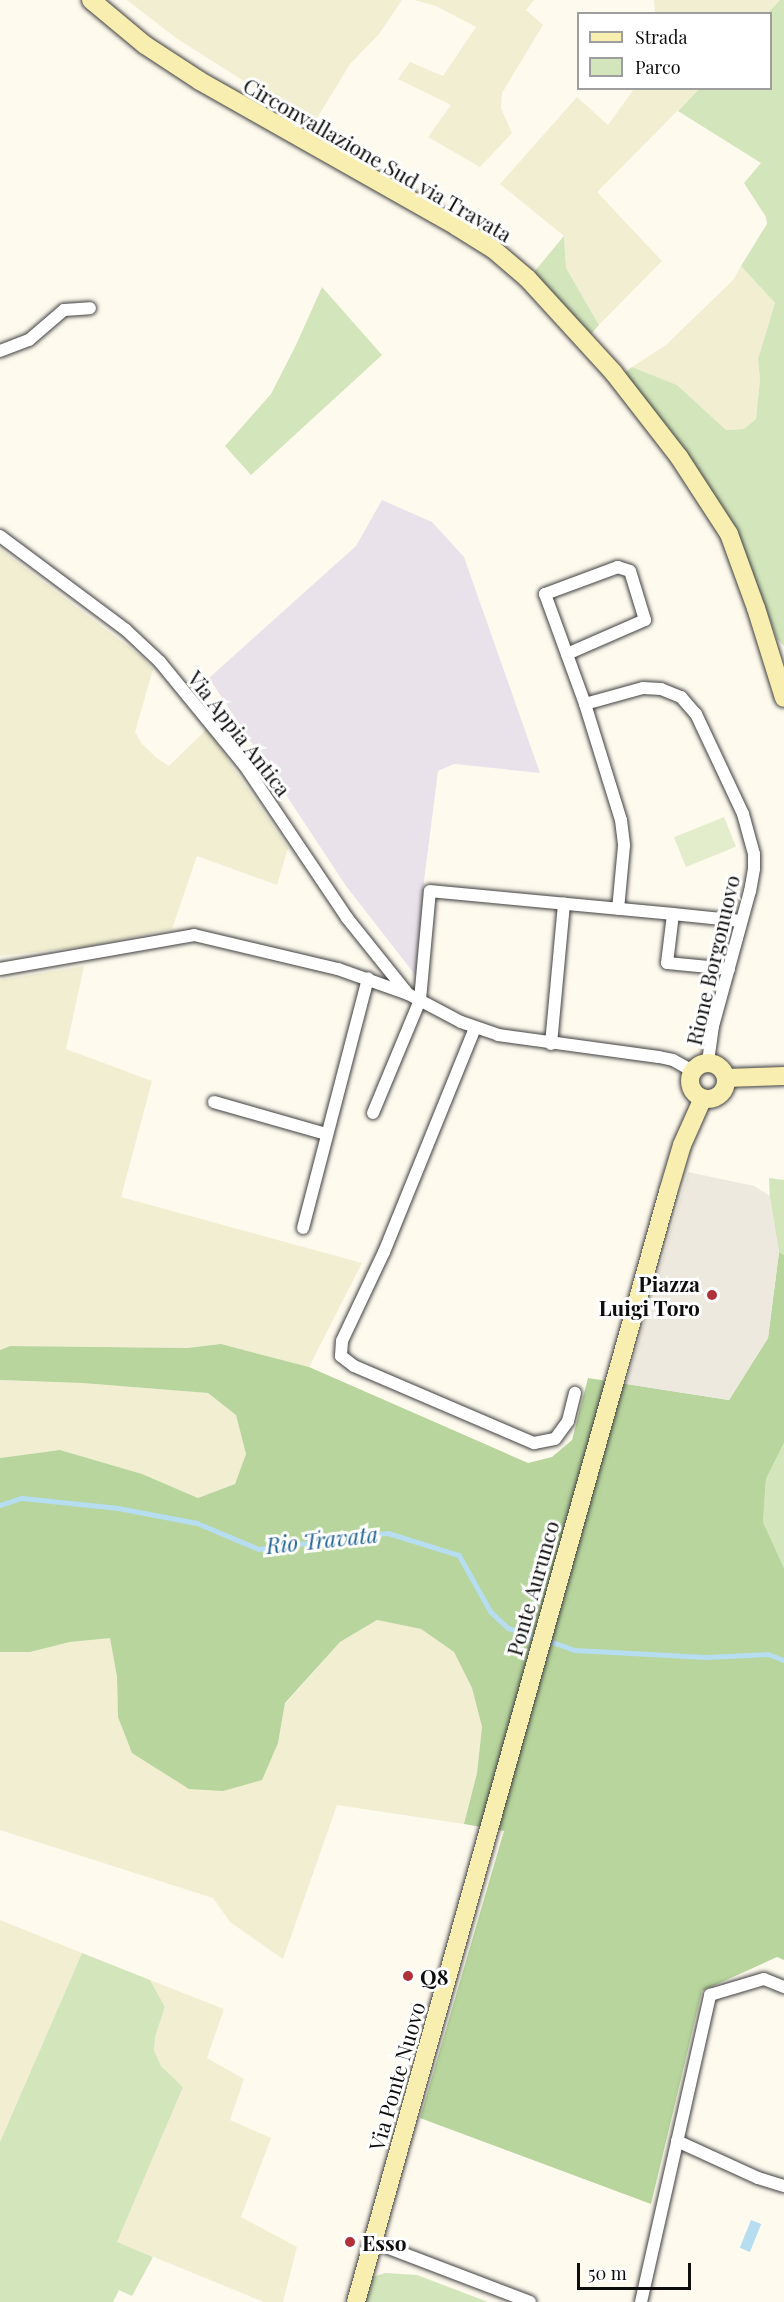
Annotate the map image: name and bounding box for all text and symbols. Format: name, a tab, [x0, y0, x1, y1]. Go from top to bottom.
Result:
legend	[577, 12, 772, 90]
text: Strada	[635, 25, 688, 49]
text: Parco	[635, 55, 681, 79]
street label: Circonvallazione Sud via Travata	[239, 71, 517, 247]
street label: Via Appia Antica	[183, 665, 297, 801]
street label: Rione Borgonuovo	[680, 873, 744, 1047]
place label: Piazza Luigi Toro	[598, 1270, 700, 1320]
marker: Piazza Luigi Toro	[705, 1288, 719, 1302]
street label: Ponte Aurunco	[501, 1517, 563, 1659]
water label: Rio Travata	[265, 1521, 379, 1559]
place label: Q8	[420, 1963, 448, 1989]
marker: Q8	[401, 1969, 415, 1983]
street label: Via Ponte Nuovo	[363, 1999, 429, 2153]
place label: Esso	[362, 2229, 407, 2255]
marker: Esso	[343, 2235, 357, 2249]
scale bar	[580, 2251, 694, 2289]
text: 50 m	[588, 2261, 627, 2285]

